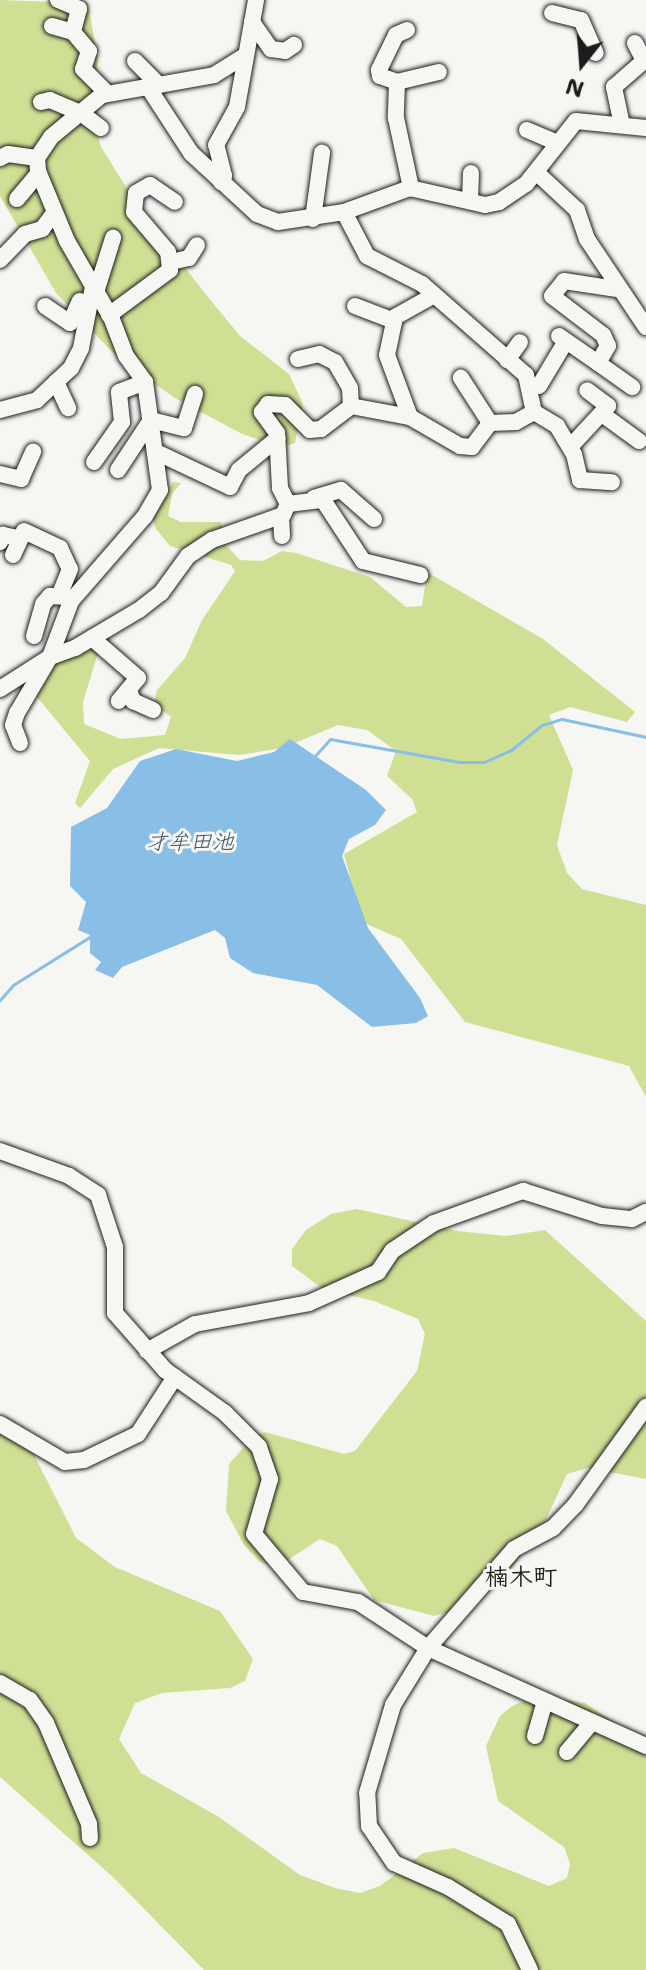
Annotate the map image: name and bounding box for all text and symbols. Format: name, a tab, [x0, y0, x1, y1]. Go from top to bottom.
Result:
north arrow	[542, 24, 622, 104]
text: N	[562, 71, 587, 104]
water label: 才牟田池	[146, 829, 234, 855]
district label: 楠木町	[485, 1564, 557, 1592]

